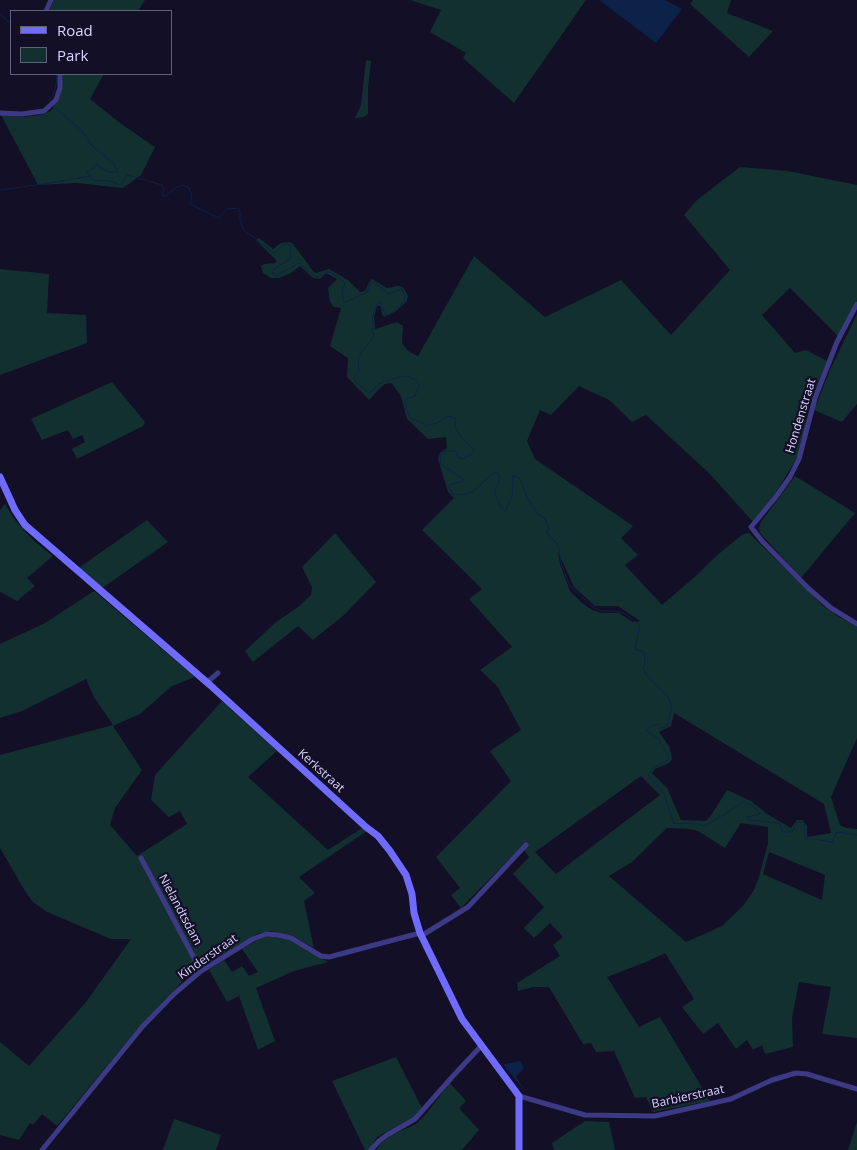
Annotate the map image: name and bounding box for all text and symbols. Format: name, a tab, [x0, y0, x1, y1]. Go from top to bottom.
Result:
legend	[10, 10, 172, 75]
text: Road	[57, 20, 93, 40]
text: Park	[57, 45, 88, 65]
street label: Hondenstraat	[783, 377, 819, 455]
street label: Kerkstraat	[295, 746, 347, 796]
street label: Nielandtsdam	[155, 872, 205, 948]
street label: Kinderstraat	[176, 931, 240, 983]
street label: Barbierstraat	[650, 1082, 726, 1112]

